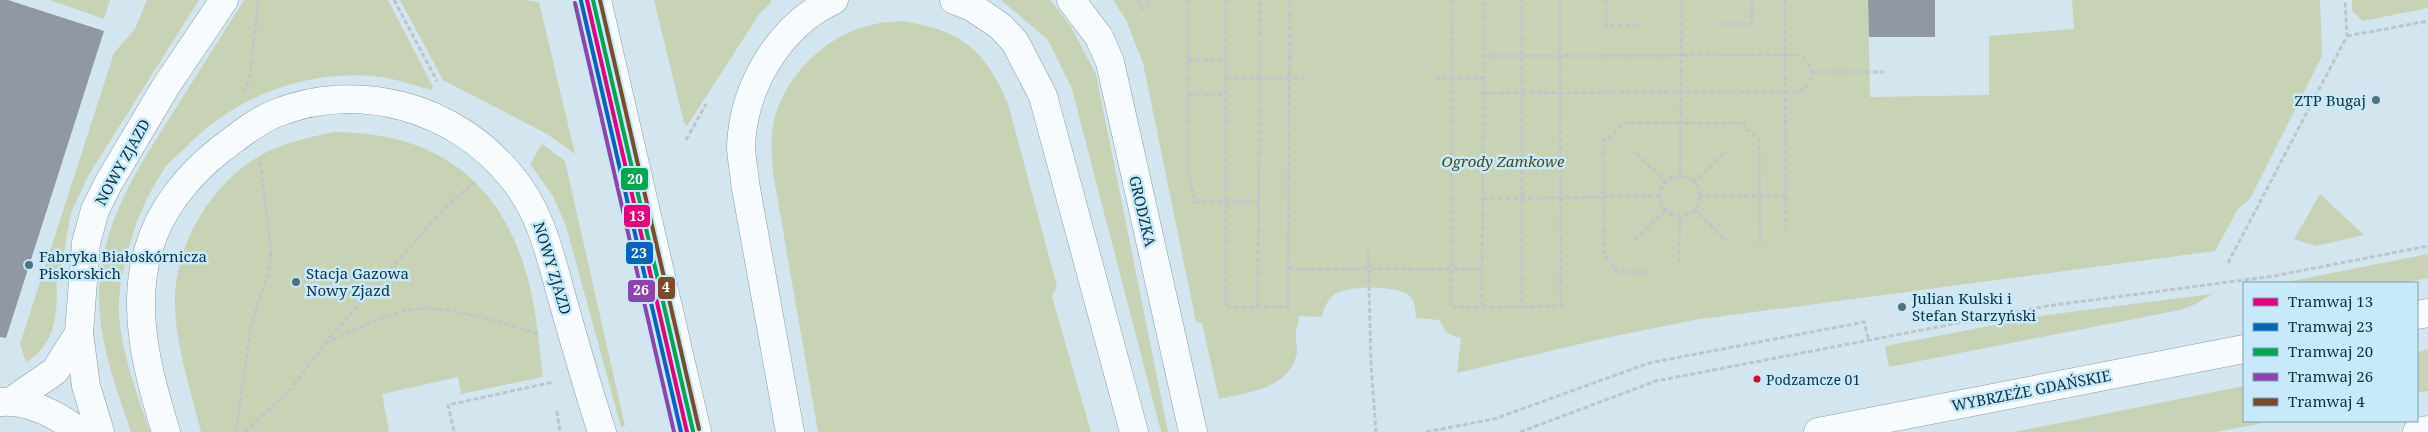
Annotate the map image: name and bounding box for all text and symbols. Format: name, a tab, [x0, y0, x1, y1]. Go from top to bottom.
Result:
place label: ZTP Bugaj	[2295, 90, 2366, 110]
marker: ZTP Bugaj	[2370, 94, 2382, 106]
street label: NOWY ZJAZD	[90, 115, 154, 209]
park label: Ogrody Zamkowe	[1441, 151, 1565, 171]
line badge: 20	[620, 167, 649, 191]
text: 20	[627, 169, 643, 188]
street label: GRODZKA	[1125, 174, 1161, 249]
line badge: 13	[623, 204, 651, 228]
text: 13	[629, 206, 645, 225]
street label: NOWY ZJAZD	[529, 219, 577, 317]
line badge: 23	[625, 241, 654, 265]
text: 23	[631, 243, 647, 262]
place label: Fabryka Białoskórnicza Piskorskich	[39, 246, 207, 283]
marker: Fabryka Białoskórnicza Piskorskich	[23, 259, 35, 271]
place label: Stacja Gazowa Nowy Zjazd	[306, 263, 409, 300]
marker: Stacja Gazowa Nowy Zjazd	[290, 276, 302, 288]
line badge: 4	[657, 276, 676, 300]
text: 4	[662, 277, 670, 296]
line badge: 26	[627, 279, 656, 303]
text: 26	[633, 280, 649, 299]
legend	[2243, 282, 2418, 422]
place label: Julian Kulski i Stefan Starzyński	[1911, 288, 2036, 325]
text: Tramwaj 13	[2288, 291, 2373, 311]
marker: Julian Kulski i Stefan Starzyński	[1896, 301, 1908, 313]
text: Tramwaj 23	[2288, 316, 2373, 336]
text: Tramwaj 20	[2288, 341, 2373, 361]
street label: WYBRZEŻE GDAŃSKIE	[1950, 365, 2112, 415]
text: Tramwaj 26	[2288, 366, 2373, 386]
place label: Podzamcze 01	[1766, 370, 1860, 389]
marker: Podzamcze 01	[1752, 374, 1762, 384]
text: Tramwaj 4	[2288, 391, 2365, 411]

